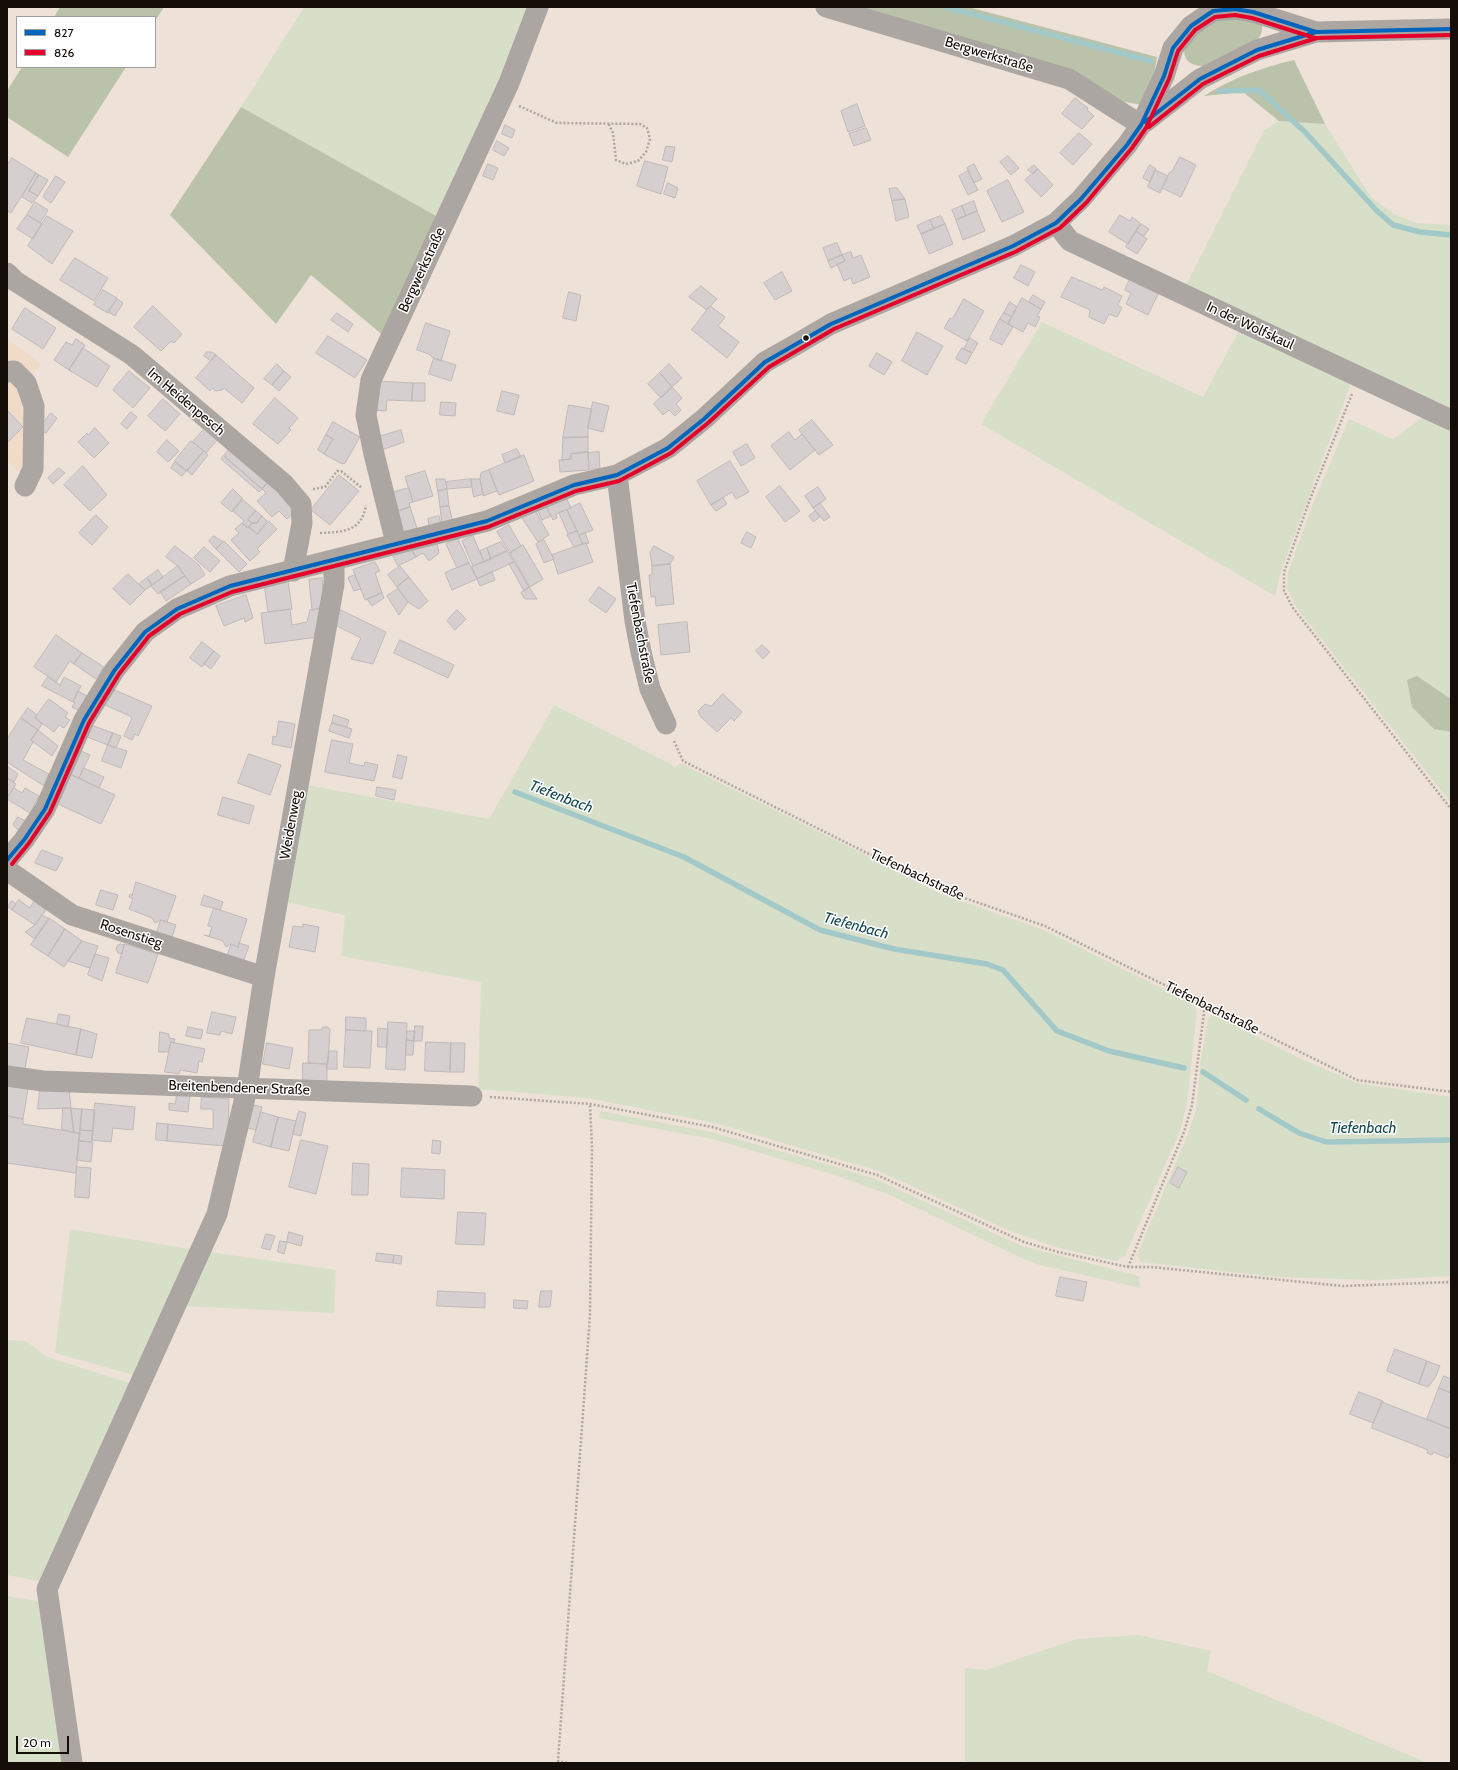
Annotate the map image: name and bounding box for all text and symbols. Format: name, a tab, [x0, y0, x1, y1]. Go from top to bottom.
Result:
legend	[16, 16, 156, 68]
text: 827	[54, 25, 74, 40]
street label: Bergwerkstraße	[943, 34, 1035, 76]
text: 826	[54, 45, 74, 60]
street label: Bergwerkstraße	[395, 225, 449, 315]
street label: In der Wolfskaul	[1204, 298, 1296, 354]
unlabelled marker	[801, 333, 811, 343]
street label: Im Heidenpesch	[144, 365, 228, 439]
street label: Tiefenbachstraße	[622, 581, 658, 685]
water label: Tiefenbach	[527, 777, 595, 817]
street label: Weidenweg	[277, 789, 305, 861]
street label: Tiefenbachstraße	[867, 846, 967, 904]
water label: Tiefenbach	[822, 909, 890, 943]
street label: Rosenstieg	[98, 916, 164, 952]
street label: Tiefenbachstraße	[1162, 978, 1262, 1038]
street label: Breitenbendener Straße	[168, 1077, 310, 1099]
water label: Tiefenbach	[1330, 1120, 1396, 1138]
scale bar	[18, 1728, 71, 1754]
text: 20 m	[23, 1735, 51, 1750]

